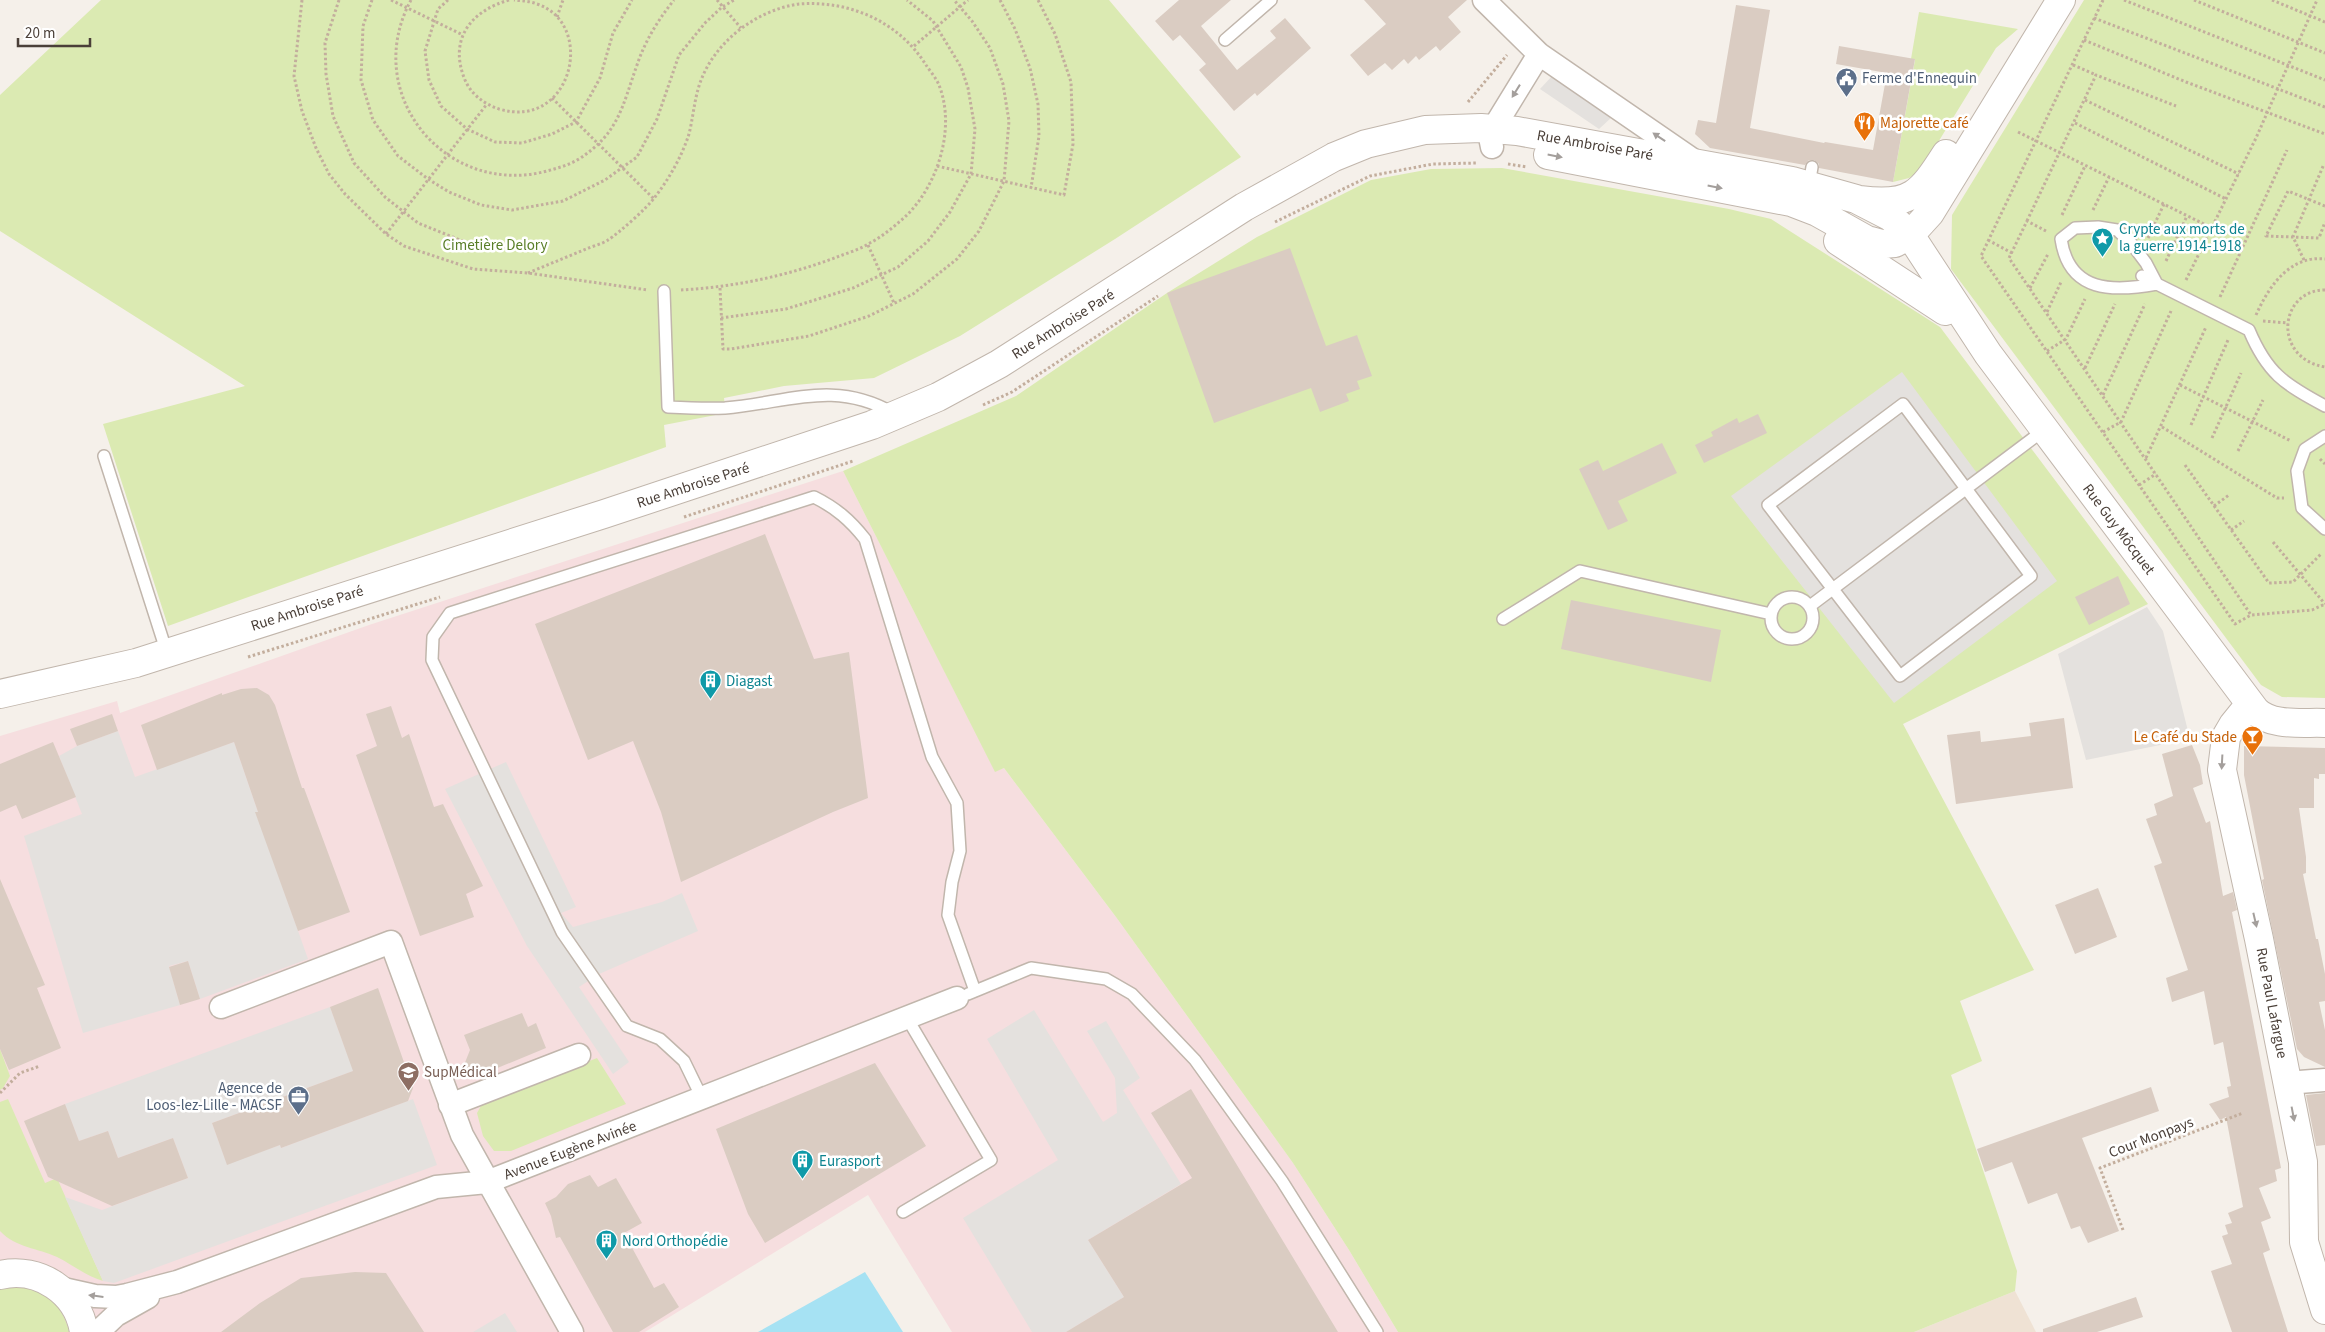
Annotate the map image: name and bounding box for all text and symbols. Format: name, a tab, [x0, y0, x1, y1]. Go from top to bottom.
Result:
scale bar	[18, 15, 90, 47]
text: 20 m	[25, 23, 55, 44]
public building icon: Ferme d'Ennequin	[1834, 66, 1858, 97]
place label: Ferme d'Ennequin	[1862, 68, 1977, 89]
one-way arrow	[1511, 85, 1520, 98]
restaurant icon: Majorette café	[1852, 111, 1876, 142]
place label: Majorette café	[1880, 113, 1969, 134]
street label: Rue Ambroise Paré	[1535, 125, 1655, 166]
one-way arrow	[1652, 132, 1665, 142]
one-way arrow	[1548, 153, 1564, 161]
one-way arrow	[1707, 183, 1723, 191]
place label: Crypte aux morts de la guerre 1914-1918	[2119, 219, 2245, 257]
place icon: Crypte aux morts de la guerre 1914-1918	[2091, 226, 2115, 257]
park label: Cimetière Delory	[443, 235, 547, 256]
street label: Rue Ambroise Paré	[1008, 284, 1119, 364]
street label: Rue Ambroise Paré	[634, 457, 752, 514]
street label: Rue Guy Môcquet	[2077, 479, 2160, 579]
street label: Rue Ambroise Paré	[248, 580, 366, 637]
building icon: Diagast	[698, 669, 722, 700]
place label: Diagast	[726, 671, 772, 692]
bar icon: Le Café du Stade	[2241, 725, 2265, 756]
place label: Le Café du Stade	[2133, 727, 2237, 748]
one-way arrow	[2218, 754, 2226, 770]
one-way arrow	[2251, 913, 2259, 928]
street label: Rue Paul Lafargue	[2250, 946, 2293, 1060]
school or university icon: SupMédical	[396, 1060, 420, 1091]
place label: SupMédical	[424, 1062, 497, 1083]
place label: Agence de Loos-lez-Lille - MACSF	[146, 1078, 283, 1116]
office icon: Agence de Loos-lez-Lille - MACSF	[286, 1085, 310, 1116]
one-way arrow	[2290, 1107, 2298, 1123]
street label: Cour Monpays	[2106, 1112, 2197, 1163]
street label: Avenue Eugène Avinée	[501, 1115, 640, 1185]
building icon: Eurasport	[791, 1149, 815, 1180]
place label: Eurasport	[819, 1151, 881, 1172]
building icon: Nord Orthopédie	[594, 1229, 618, 1260]
place label: Nord Orthopédie	[622, 1231, 728, 1252]
one-way arrow	[87, 1292, 103, 1300]

